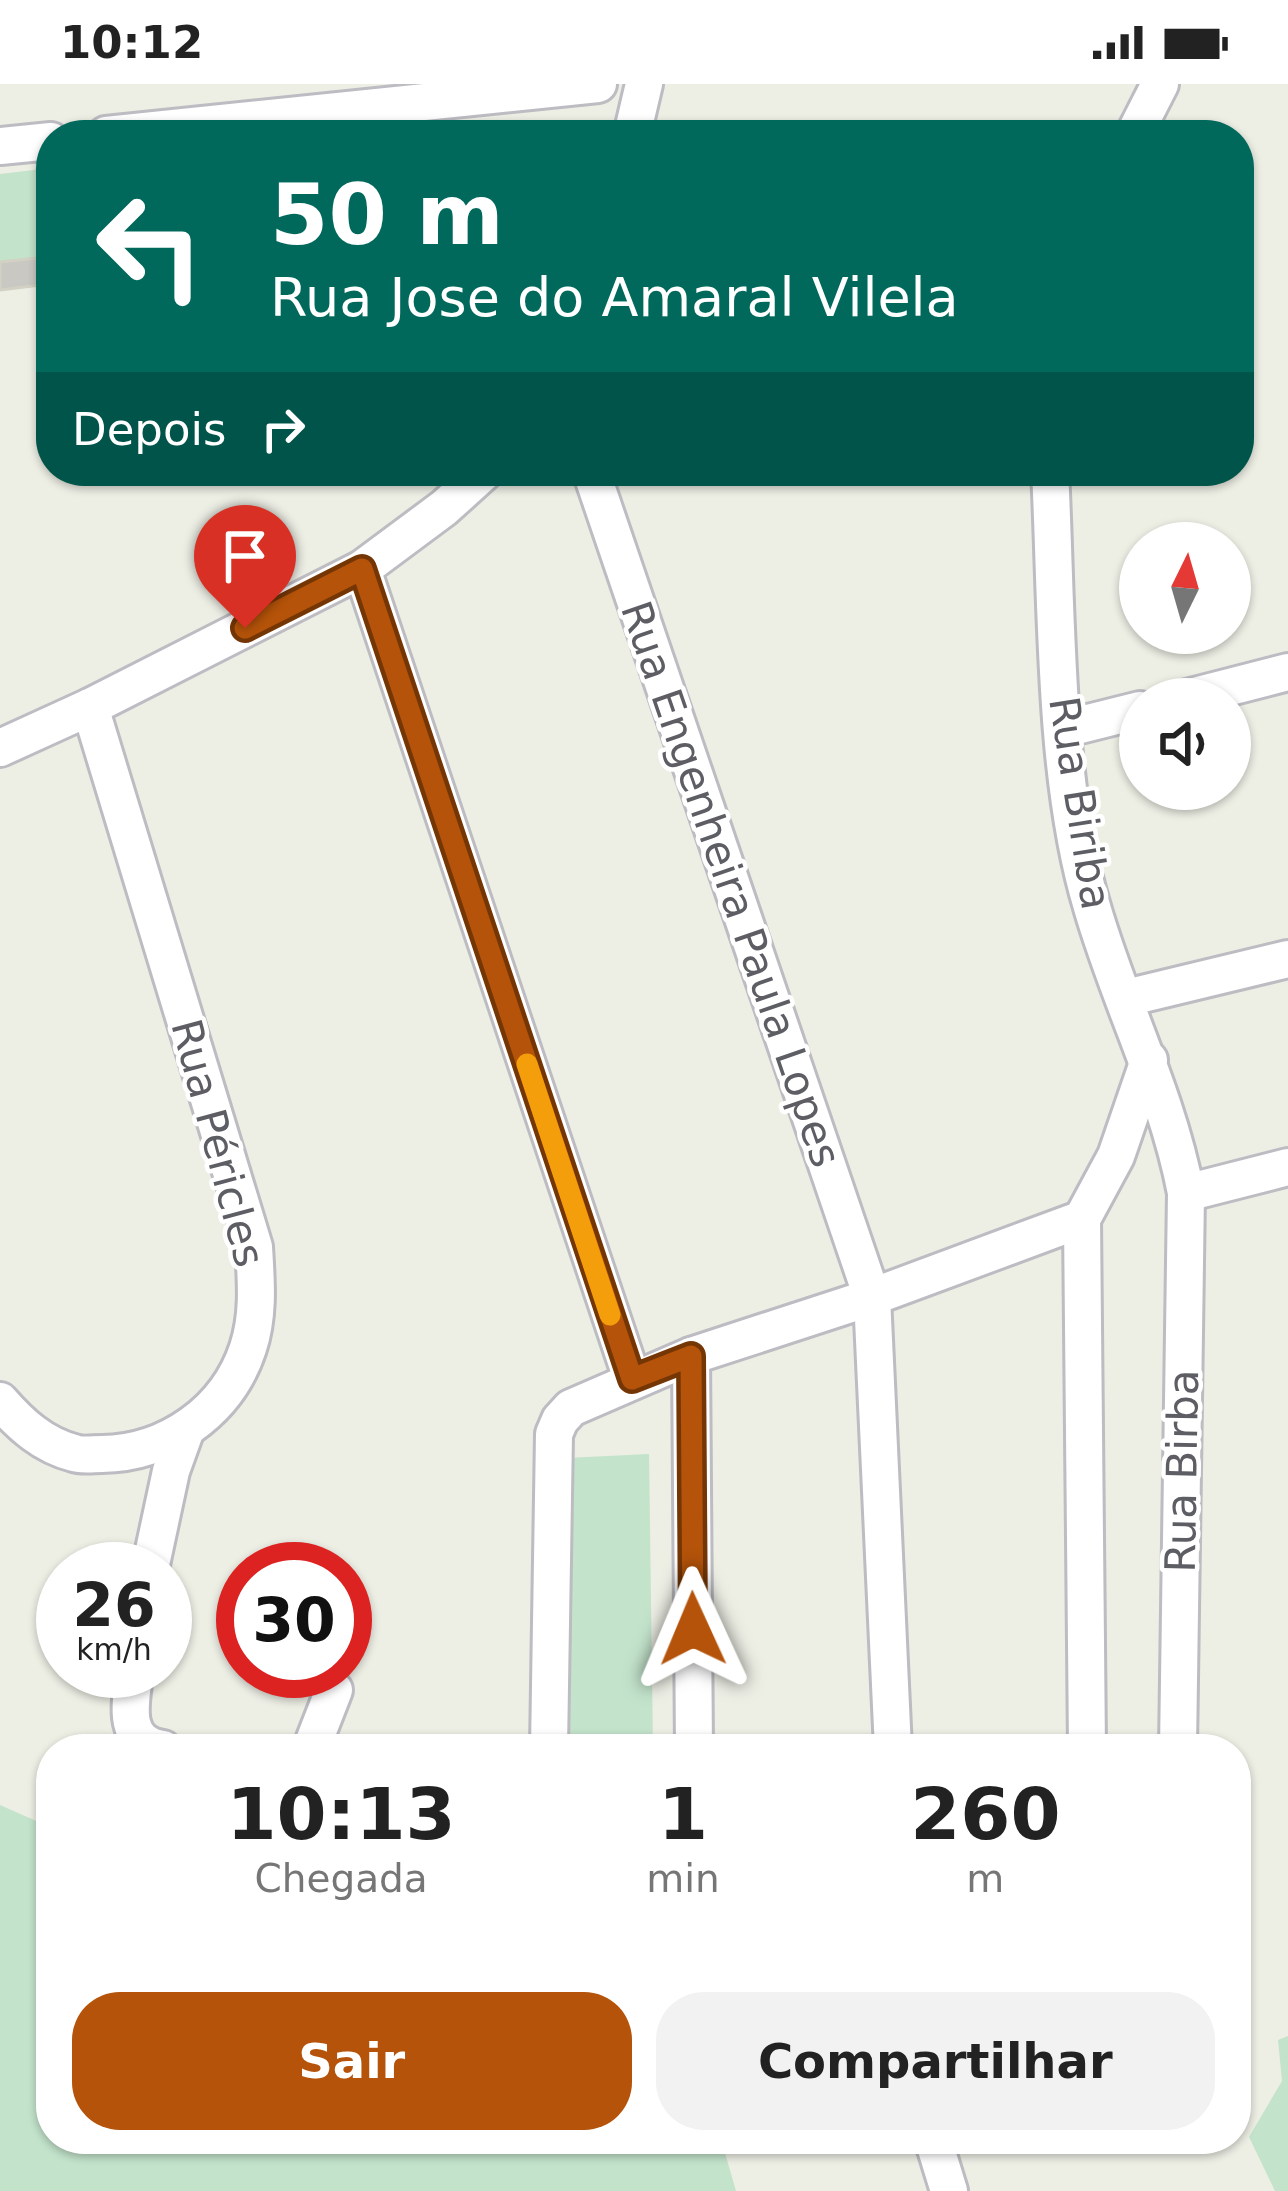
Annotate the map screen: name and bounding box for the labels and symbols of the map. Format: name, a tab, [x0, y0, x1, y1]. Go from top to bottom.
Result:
pin	[194, 505, 296, 628]
north arrow	[1119, 522, 1251, 654]
street label: Rua Engenheira Paula Lopes	[611, 595, 851, 1173]
street label: Rua Biriba	[1039, 693, 1121, 913]
street label: Rua Péricles	[161, 1014, 275, 1272]
street label: Rua Birba	[1156, 1369, 1208, 1573]
speed limit sign: 30	[216, 1542, 372, 1698]
position arrow	[630, 1566, 756, 1692]

